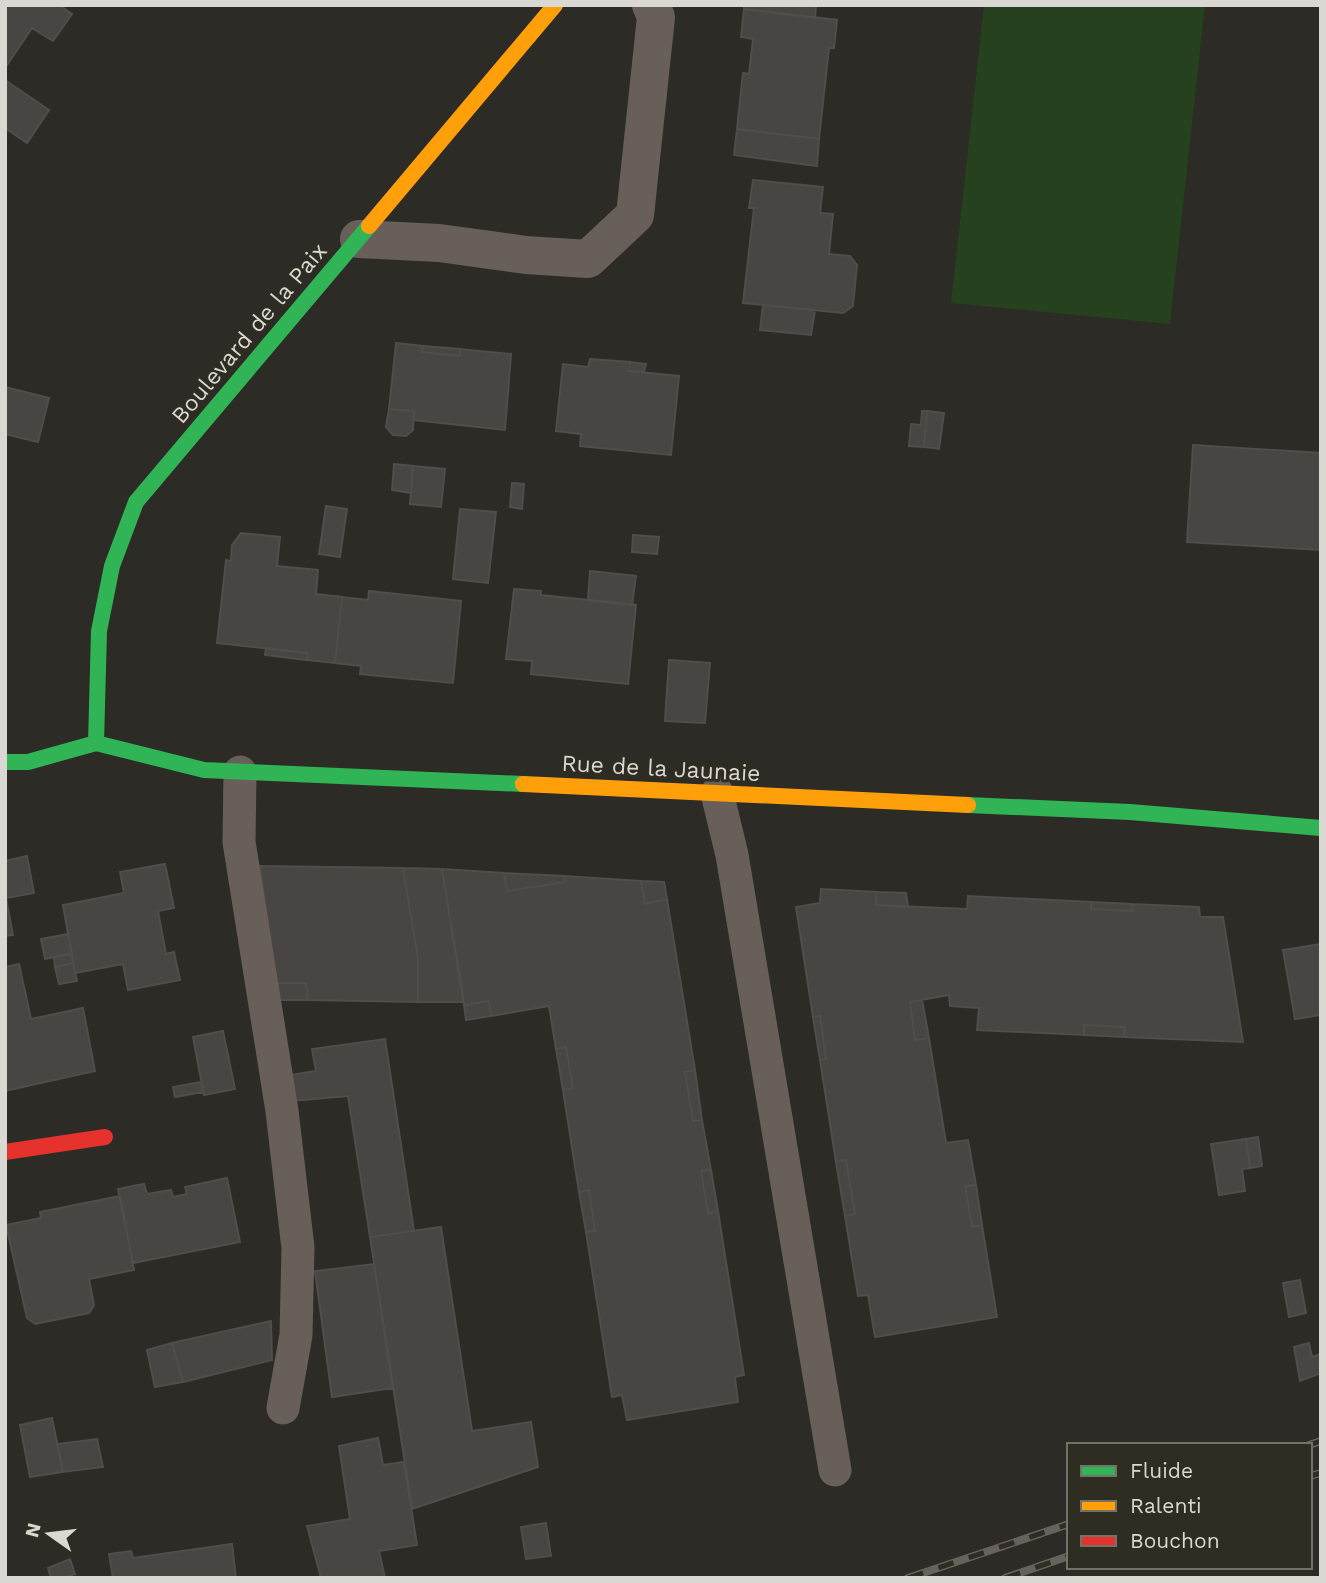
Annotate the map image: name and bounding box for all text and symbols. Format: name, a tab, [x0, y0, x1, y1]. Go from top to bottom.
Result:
street label: Boulevard de la Paix	[166, 238, 333, 429]
street label: Rue de la Jaunaie	[561, 750, 761, 787]
legend	[1067, 1443, 1312, 1569]
text: Fluide	[1130, 1458, 1193, 1483]
text: Ralenti	[1130, 1493, 1202, 1518]
north arrow	[14, 1499, 84, 1569]
text: N	[20, 1520, 46, 1540]
text: Bouchon	[1130, 1528, 1220, 1553]

